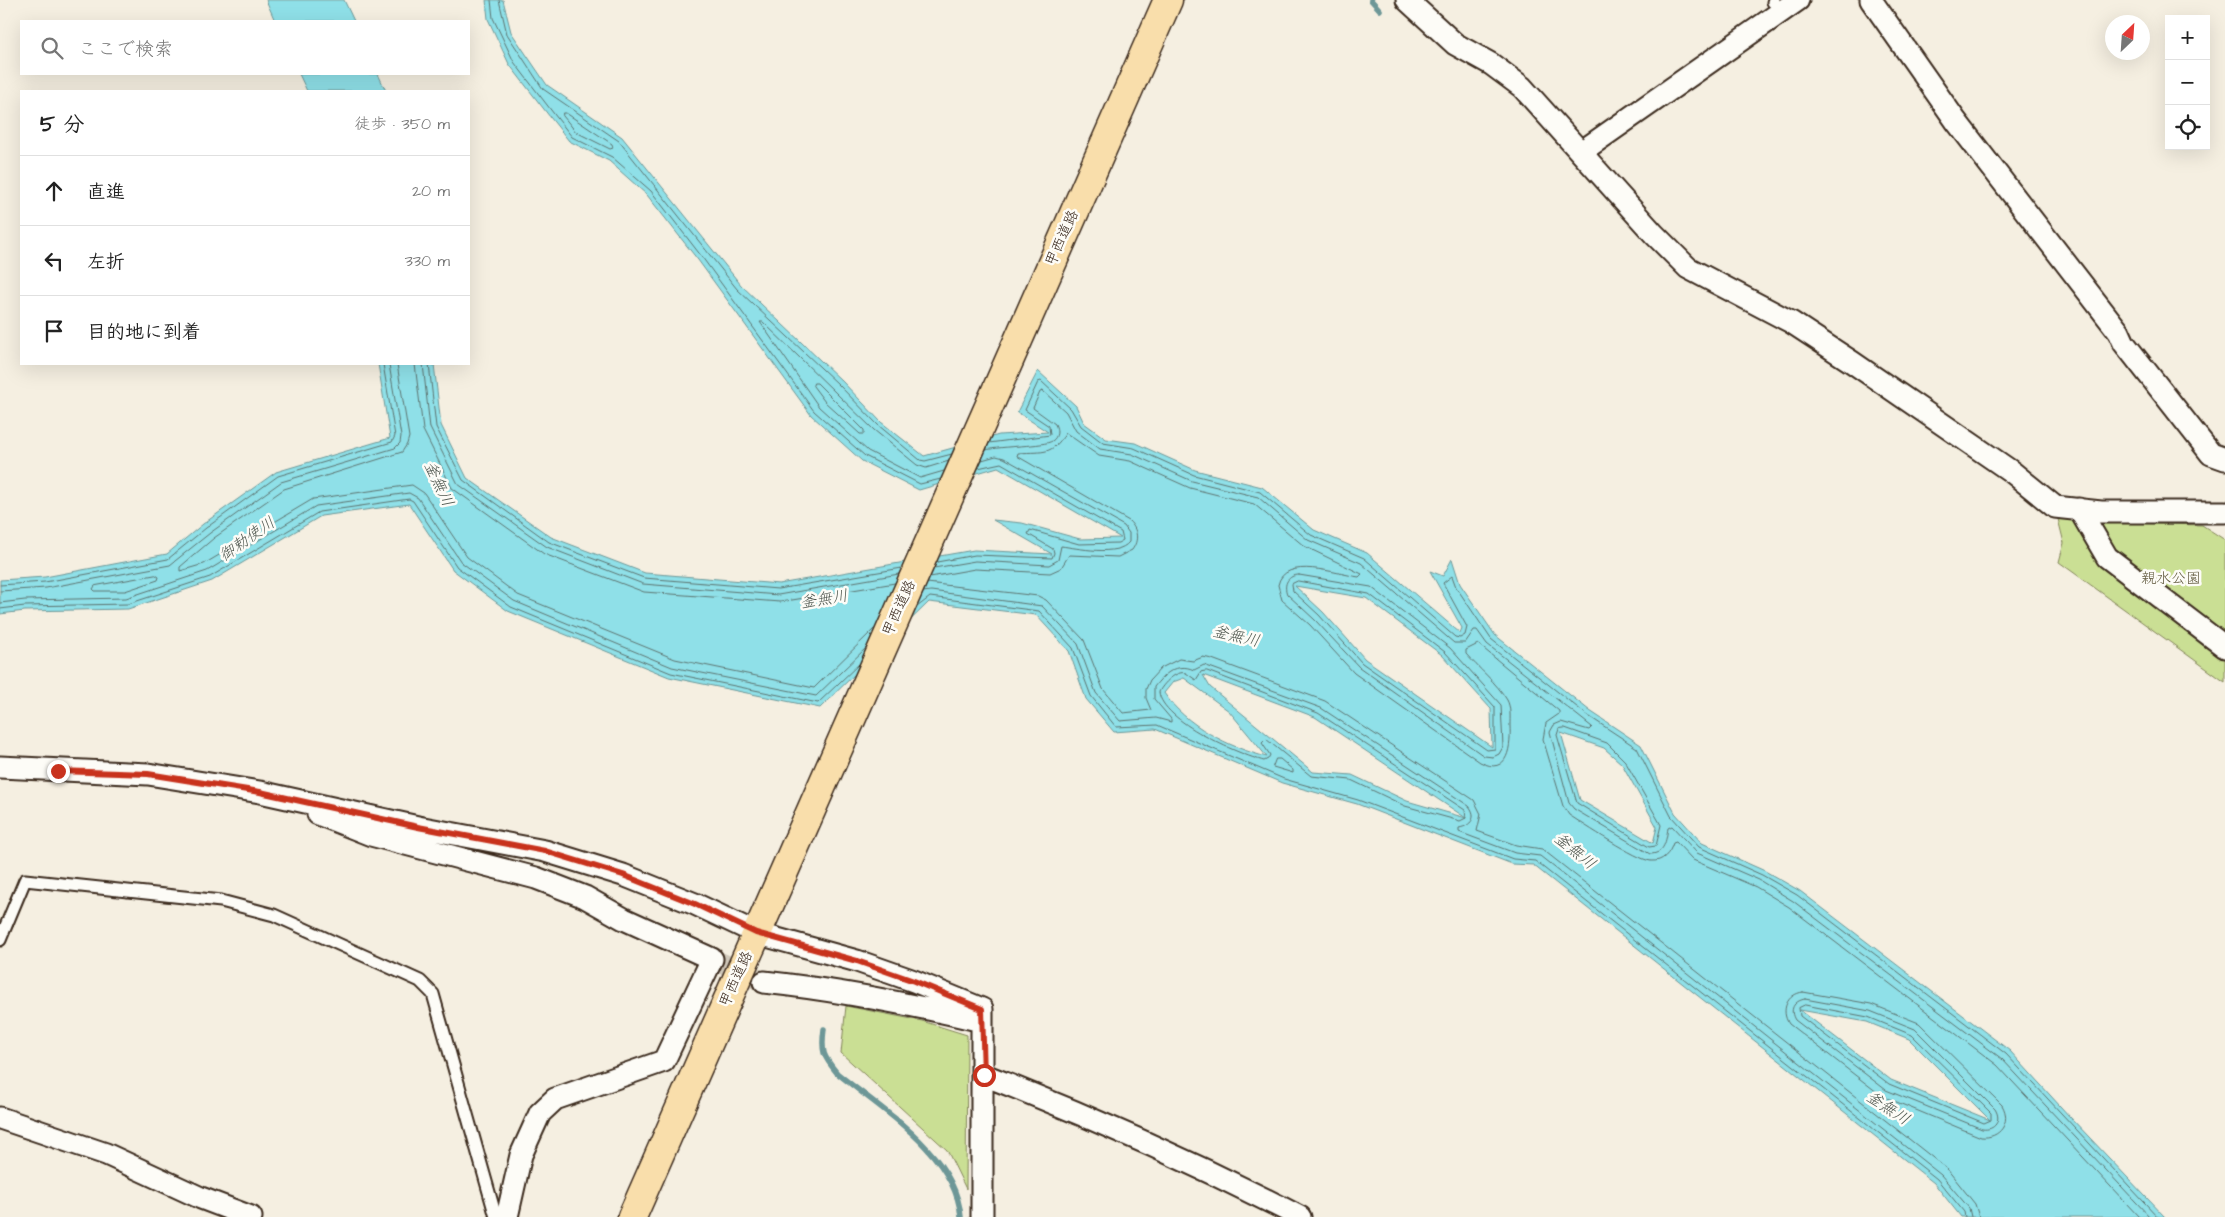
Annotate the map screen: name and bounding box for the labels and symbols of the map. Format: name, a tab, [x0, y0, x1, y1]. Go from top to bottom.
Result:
north arrow	[2105, 15, 2150, 60]
street label: 甲西道路	[1040, 206, 1084, 270]
water label: 釜無川	[419, 458, 459, 510]
water label: 御勅使川	[214, 512, 280, 566]
park label: 親水公園	[2141, 568, 2201, 589]
street label: 甲西道路	[877, 576, 921, 640]
water label: 釜無川	[799, 584, 849, 614]
water label: 釜無川	[1210, 620, 1262, 652]
route end	[47, 760, 70, 783]
water label: 釜無川	[1549, 827, 1601, 875]
street label: 甲西道路	[714, 947, 758, 1011]
route start	[973, 1064, 996, 1087]
water label: 釜無川	[1862, 1086, 1914, 1130]

